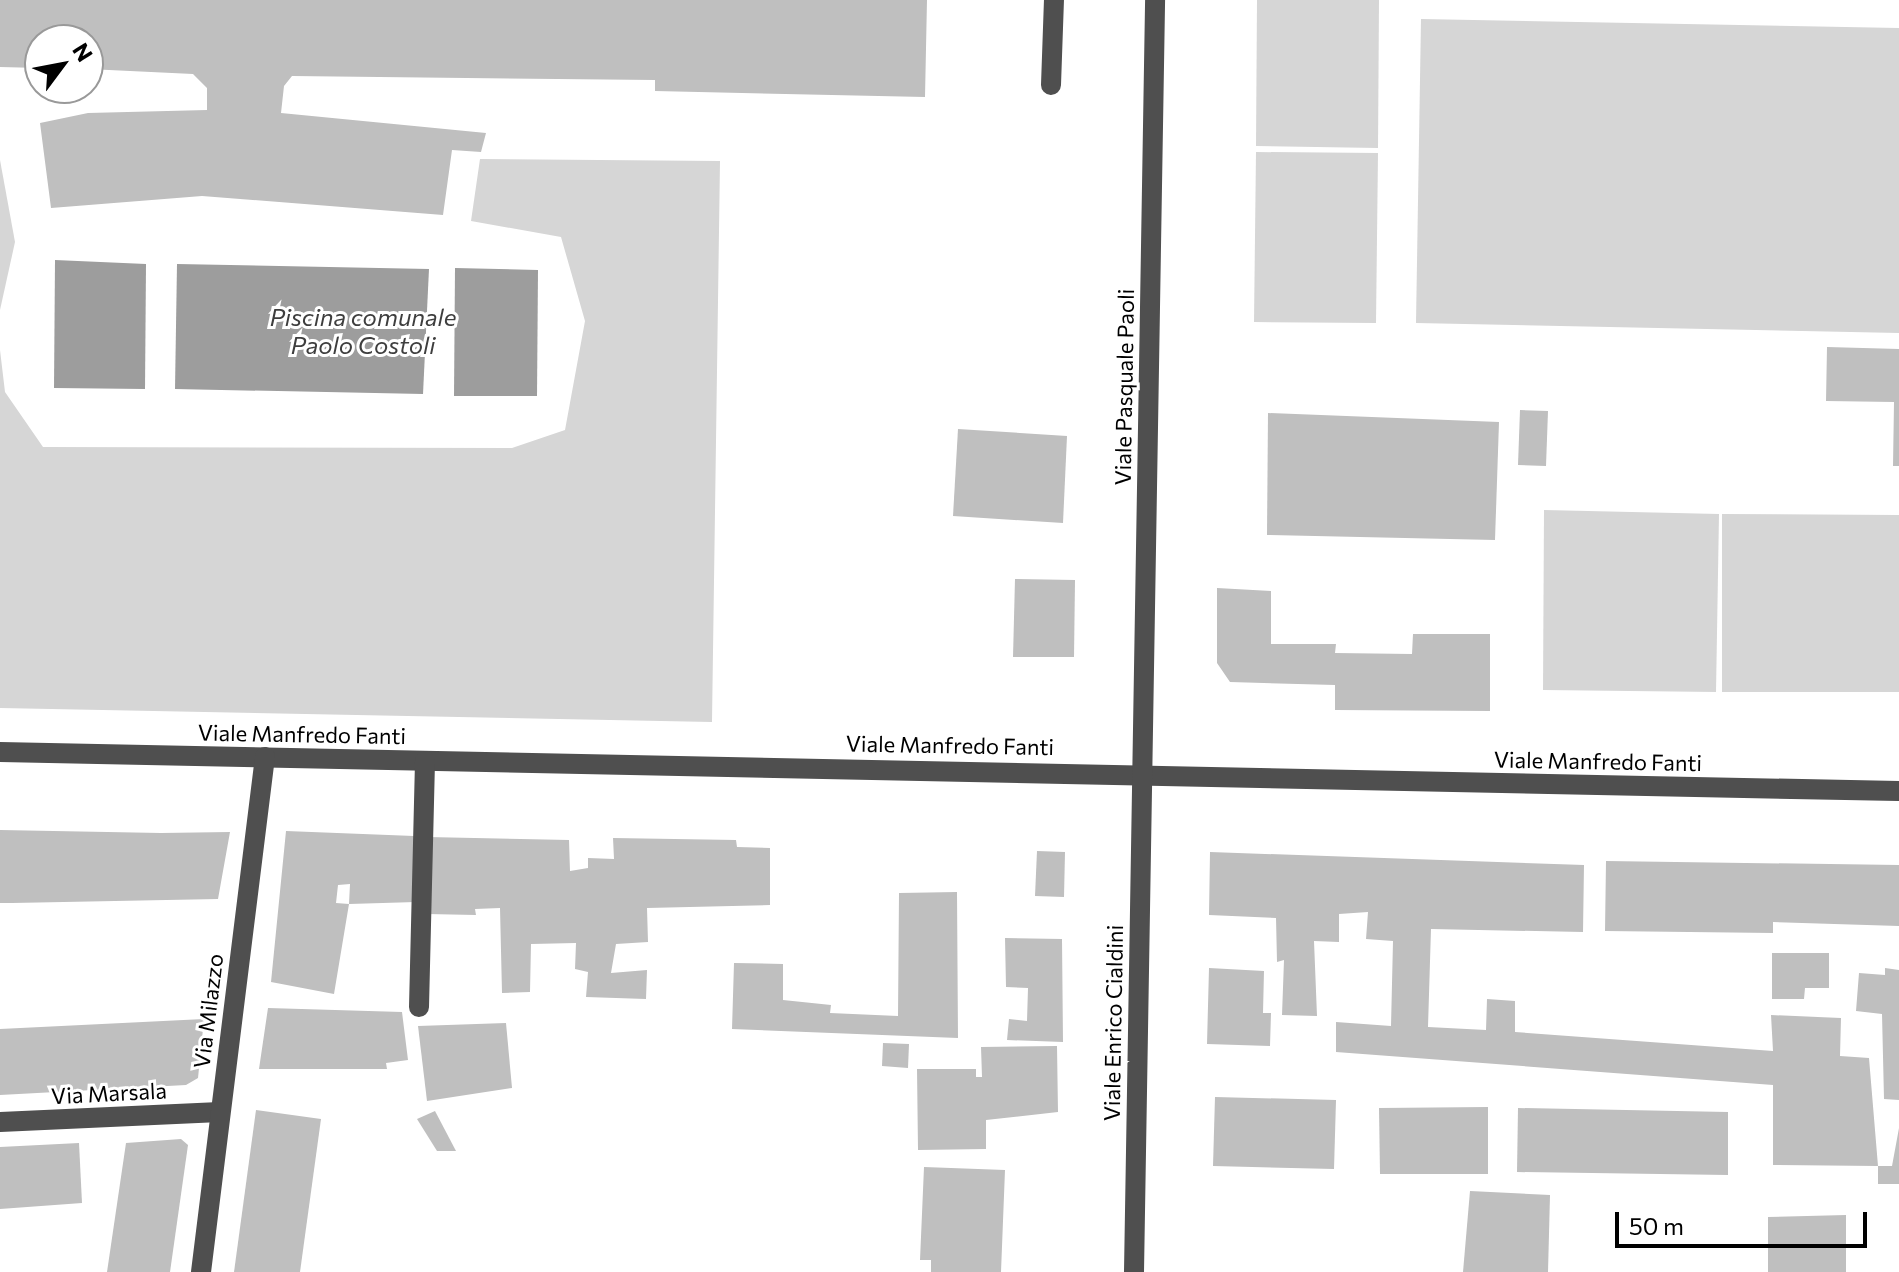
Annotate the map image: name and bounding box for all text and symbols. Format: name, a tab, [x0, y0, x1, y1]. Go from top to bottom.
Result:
north arrow	[24, 24, 104, 104]
text: N	[67, 38, 99, 66]
street label: Viale Pasquale Paoli	[1109, 288, 1139, 486]
water label: Piscina comunale Paolo Costoli	[270, 303, 456, 359]
street label: Viale Manfredo Fanti	[198, 719, 406, 749]
street label: Viale Manfredo Fanti	[846, 730, 1054, 760]
street label: Viale Manfredo Fanti	[1494, 746, 1702, 776]
street label: Viale Enrico Cialdini	[1098, 925, 1128, 1121]
street label: Via Milazzo	[188, 952, 228, 1070]
street label: Via Marsala	[50, 1077, 168, 1109]
scale bar	[1619, 1196, 1871, 1246]
text: 50 m	[1629, 1211, 1684, 1240]

